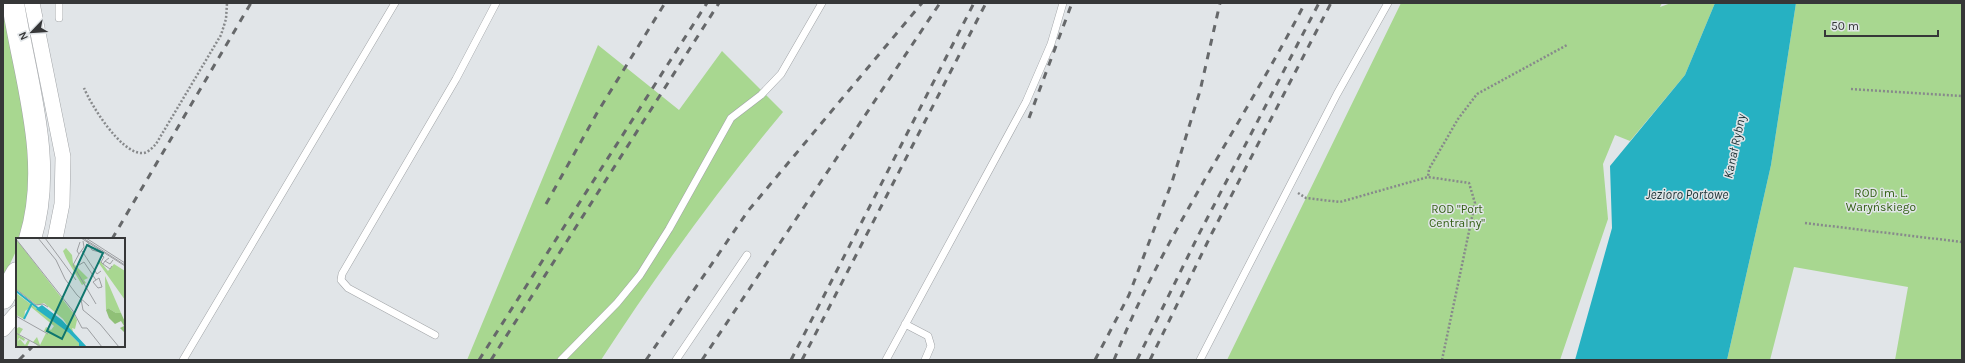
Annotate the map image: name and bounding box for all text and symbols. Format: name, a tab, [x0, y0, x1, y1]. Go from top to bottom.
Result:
north arrow	[12, 12, 52, 52]
scale bar	[1825, 12, 1938, 38]
text: 50 m	[1831, 19, 1859, 33]
text: N	[16, 30, 31, 42]
water label: Kanał Rybny	[1720, 112, 1749, 180]
park label: ROD im. L. Waryńskiego	[1846, 186, 1916, 214]
water label: Jezioro Portowe	[1646, 187, 1728, 202]
park label: ROD "Port Centralny"	[1429, 202, 1485, 230]
inset map	[16, 238, 125, 347]

